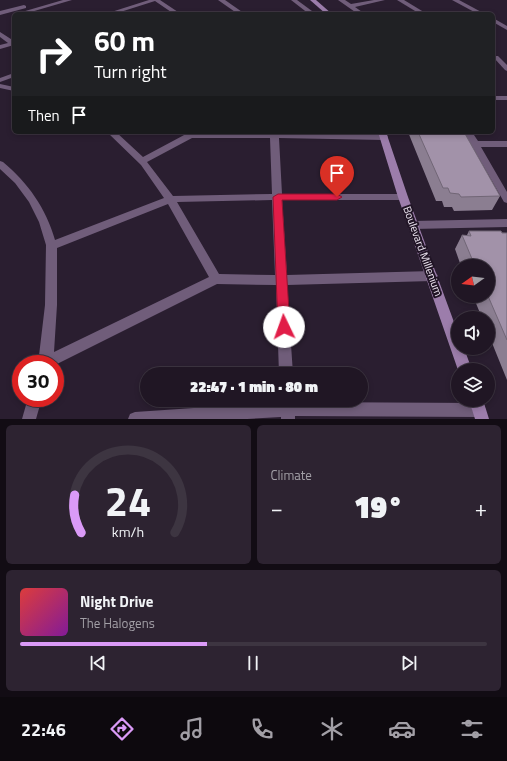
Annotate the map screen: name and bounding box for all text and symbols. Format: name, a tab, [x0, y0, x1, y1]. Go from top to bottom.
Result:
text: 60 m	[94, 19, 155, 62]
icon: right	[28, 28, 80, 80]
text: Turn right	[94, 58, 167, 85]
text: Then	[28, 104, 60, 127]
icon: arrive	[68, 104, 90, 126]
pin	[320, 156, 354, 197]
icon: arrive	[326, 162, 348, 184]
street label: Boulevard Millenium	[399, 204, 447, 298]
north arrow	[451, 259, 495, 303]
map controls	[451, 259, 495, 407]
position arrow	[263, 306, 305, 348]
button: sound	[451, 311, 495, 355]
speed limit sign: 30	[12, 355, 64, 407]
button: layers	[451, 363, 495, 407]
text: 22:47 · 1 min · 80 m	[190, 375, 318, 398]
text: Climate	[271, 465, 312, 485]
text: 24	[105, 468, 152, 531]
text: 19°	[354, 484, 404, 530]
text: −	[271, 491, 283, 525]
text: +	[475, 491, 487, 525]
text: km/h	[112, 520, 144, 542]
text: Night Drive	[80, 590, 153, 613]
text: The Halogens	[80, 613, 155, 633]
icon: previous	[87, 652, 109, 674]
icon: pause	[242, 652, 264, 674]
icon: next	[398, 652, 420, 674]
icon: directions	[108, 715, 136, 743]
icon: music	[178, 715, 206, 743]
icon: phone	[248, 715, 276, 743]
icon: climate	[318, 715, 346, 743]
icon: car	[388, 715, 416, 743]
icon: filters	[458, 715, 486, 743]
text: 22:46	[21, 716, 66, 743]

